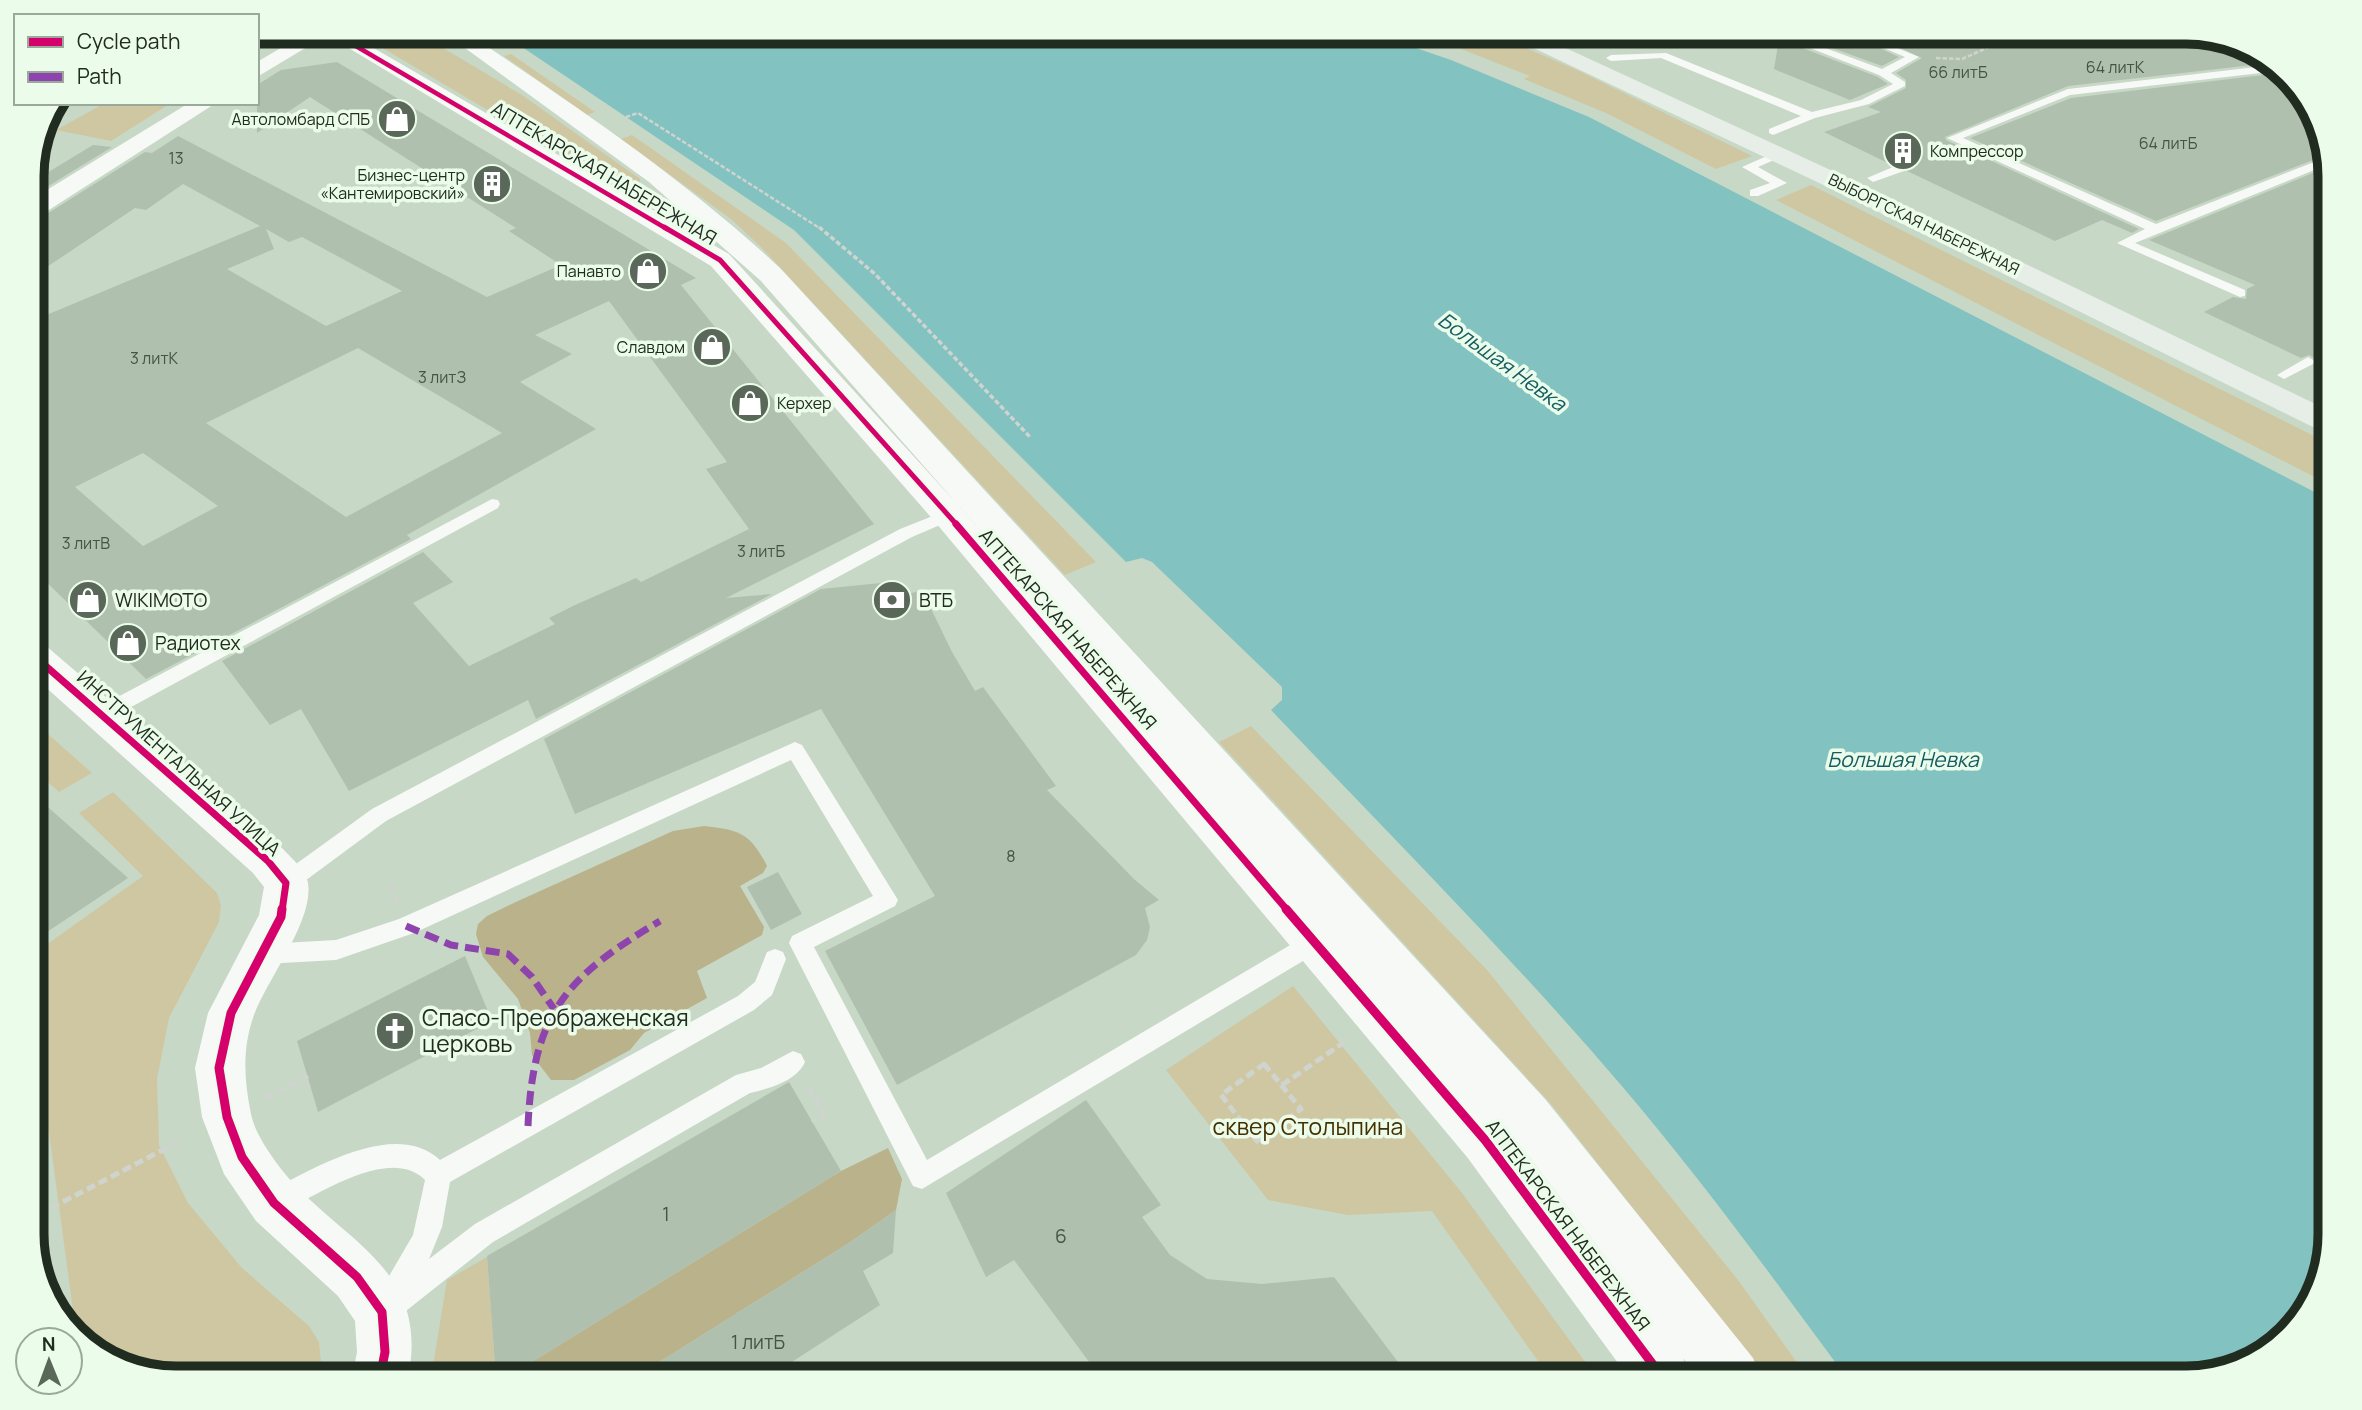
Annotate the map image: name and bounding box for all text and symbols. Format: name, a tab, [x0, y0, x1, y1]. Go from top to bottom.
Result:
legend	[14, 14, 259, 105]
text: Cycle path	[77, 27, 180, 55]
house number: 64 литК	[2086, 56, 2145, 78]
house number: 66 литБ	[1928, 61, 1988, 83]
text: Path	[77, 62, 122, 90]
street label: АПТЕКАРСКАЯ НАБЕРЕЖНАЯ	[487, 95, 721, 251]
shop icon: Автоломбард СПБ	[376, 98, 418, 140]
place label: Автоломбард СПБ	[232, 108, 370, 130]
building icon: Компрессор	[1882, 130, 1924, 172]
house number: 64 литБ	[2139, 132, 2198, 154]
place label: Компрессор	[1930, 140, 2023, 162]
house number: 13	[168, 147, 184, 169]
building icon: Бизнес-центр «Кантемировский»	[471, 163, 513, 205]
place label: Бизнес-центр «Кантемировский»	[320, 164, 465, 204]
street label: ВЫБОРГСКАЯ НАБЕРЕЖНАЯ	[1825, 168, 2023, 280]
shop icon: Панавто	[627, 250, 669, 292]
place label: Панавто	[557, 260, 621, 282]
water label: Большая Невка	[1433, 305, 1573, 418]
shop icon: Славдом	[691, 326, 733, 368]
place label: Славдом	[617, 336, 685, 358]
house number: 3 литК	[130, 347, 178, 369]
house number: 3 литЗ	[418, 366, 466, 388]
shop icon: Керхер	[729, 382, 771, 424]
place label: Керхер	[777, 392, 831, 414]
street label: АПТЕКАРСКАЯ НАБЕРЕЖНАЯ	[973, 523, 1163, 735]
house number: 3 литВ	[62, 532, 110, 554]
house number: 3 литБ	[737, 540, 785, 562]
shop icon: WIKIMOTO	[67, 579, 109, 621]
bank icon: ВТБ	[871, 579, 913, 621]
place label: WIKIMOTO	[115, 587, 208, 613]
place label: ВТБ	[919, 587, 953, 613]
shop icon: Радиотех	[107, 622, 149, 664]
place label: Радиотех	[155, 630, 241, 656]
street label: ИНСТРУМЕНТАЛЬНАЯ УЛИЦА	[71, 664, 287, 862]
water label: Большая Невка	[1827, 745, 1980, 773]
house number: 8	[1006, 845, 1016, 867]
place label: Спасо-Преображенская церковь	[422, 1001, 689, 1059]
church icon: Спасо-Преображенская церковь	[374, 1010, 416, 1052]
park label: сквер Столыпина	[1213, 1110, 1403, 1142]
street label: АПТЕКАРСКАЯ НАБЕРЕЖНАЯ	[1480, 1114, 1656, 1336]
house number: 1	[662, 1201, 670, 1227]
house number: 6	[1055, 1223, 1067, 1249]
north arrow	[14, 1326, 84, 1396]
house number: 1 литБ	[731, 1329, 785, 1355]
text: N	[42, 1331, 56, 1357]

